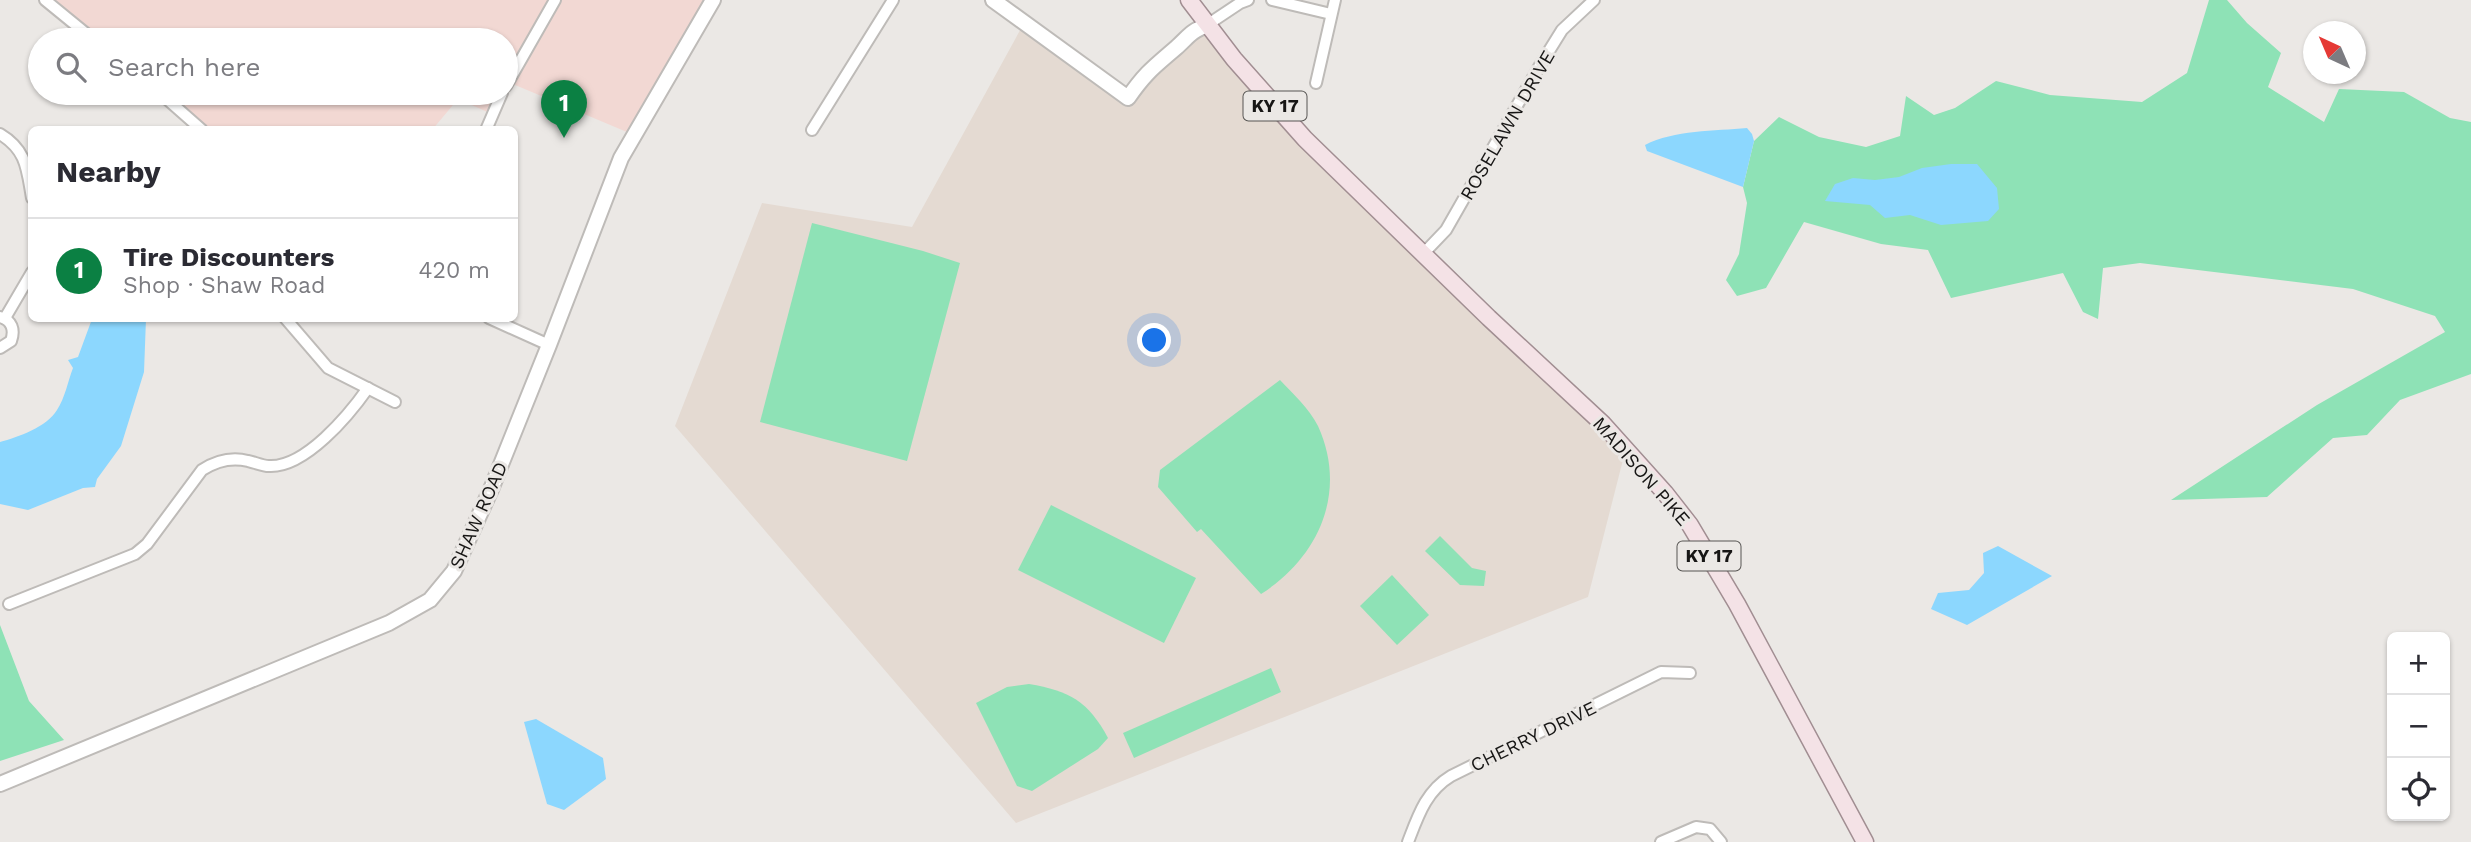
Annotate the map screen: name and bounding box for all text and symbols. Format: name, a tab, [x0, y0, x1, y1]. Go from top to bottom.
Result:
north arrow	[2303, 21, 2366, 84]
search box	[28, 28, 518, 105]
street label: ROSELAWN DRIVE	[1455, 46, 1560, 204]
icon: search	[52, 48, 90, 86]
text: Search here	[108, 52, 260, 82]
pin: 1	[541, 80, 587, 138]
road number: KY 17	[1244, 92, 1306, 120]
text: Nearby	[56, 154, 161, 189]
text: Tire Discounters	[123, 242, 334, 272]
text: 1	[74, 257, 84, 284]
text: 420 m	[418, 257, 490, 284]
text: Shop · Shaw Road	[123, 272, 326, 299]
your location	[1137, 323, 1171, 357]
street label: MADISON PIKE	[1588, 412, 1695, 530]
street label: SHAW ROAD	[445, 458, 512, 572]
road number: KY 17	[1678, 542, 1740, 570]
map controls	[2387, 632, 2450, 821]
button: +	[2387, 632, 2450, 695]
button: −	[2387, 695, 2450, 758]
street label: CHERRY DRIVE	[1467, 696, 1600, 777]
button: locate	[2387, 758, 2450, 821]

